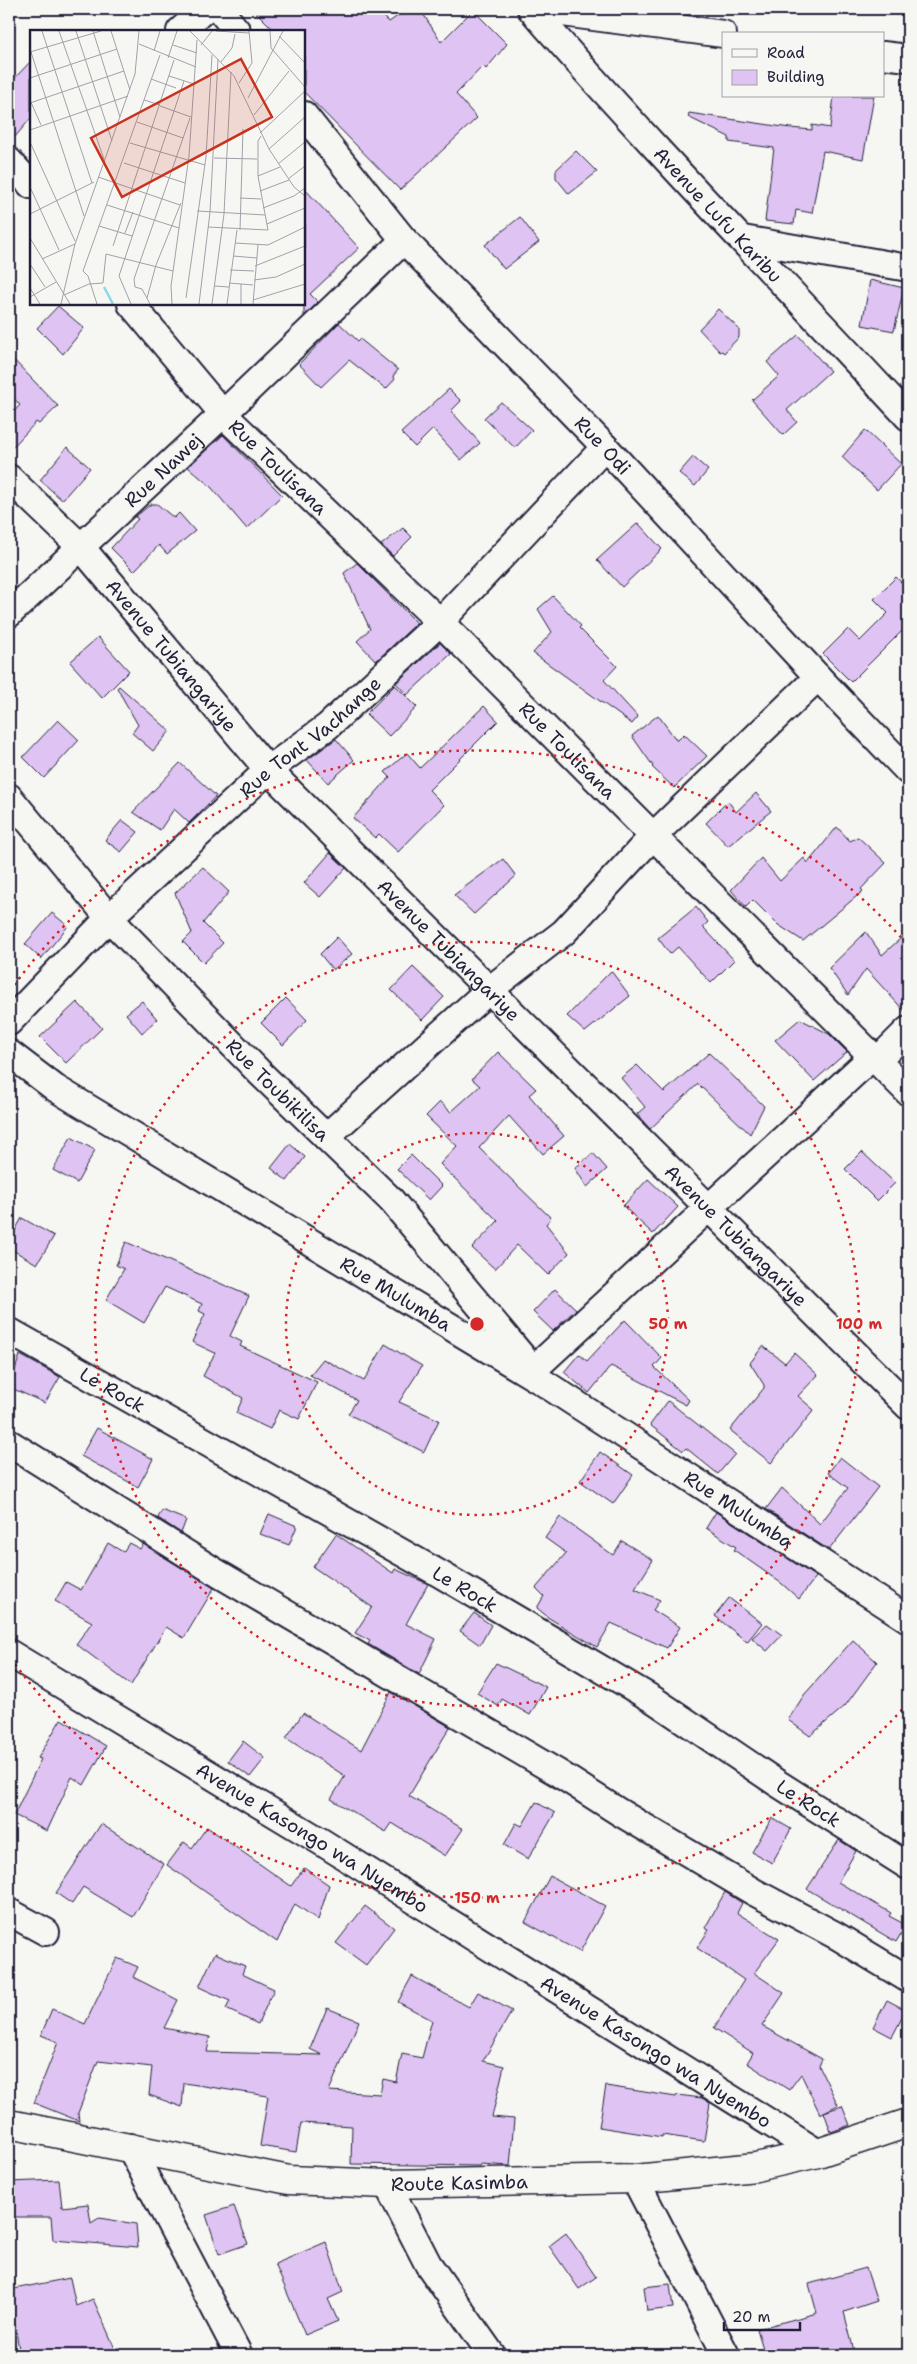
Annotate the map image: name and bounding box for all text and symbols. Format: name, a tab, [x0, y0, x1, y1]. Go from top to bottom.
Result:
inset map	[30, 30, 305, 305]
legend	[722, 32, 884, 98]
text: Road	[767, 43, 805, 63]
text: Building	[767, 67, 824, 87]
street label: Avenue Lufu Karibu	[648, 142, 788, 288]
street label: Rue Odi	[569, 411, 636, 480]
street label: Rue Toulisana	[223, 414, 333, 521]
street label: Rue Nawej	[119, 428, 208, 513]
street label: Avenue Tubiangariye	[100, 574, 243, 737]
street label: Rue Tont Vachange	[234, 671, 387, 804]
street label: Rue Toulisana	[513, 696, 621, 805]
street label: Avenue Tubiangariye	[372, 874, 526, 1027]
street label: Rue Toubikilisa	[220, 1034, 335, 1147]
street label: Avenue Tubiangariye	[659, 1159, 813, 1312]
street label: Rue Mulumba	[335, 1251, 456, 1337]
text: 50 m	[649, 1314, 688, 1334]
text: 100 m	[836, 1314, 882, 1334]
centre of rings	[468, 1315, 486, 1333]
street label: Le Rock	[75, 1361, 150, 1418]
street label: Rue Mulumba	[679, 1465, 798, 1554]
street label: Le Rock	[428, 1560, 502, 1618]
street label: Avenue Kasongo wa Nyembo	[191, 1757, 433, 1919]
street label: Le Rock	[772, 1774, 845, 1833]
text: 150 m	[454, 1888, 500, 1908]
street label: Avenue Kasongo wa Nyembo	[536, 1970, 776, 2134]
street label: Route Kasimba	[391, 2169, 528, 2197]
scale bar	[724, 2299, 801, 2331]
text: 20 m	[732, 2307, 771, 2327]

